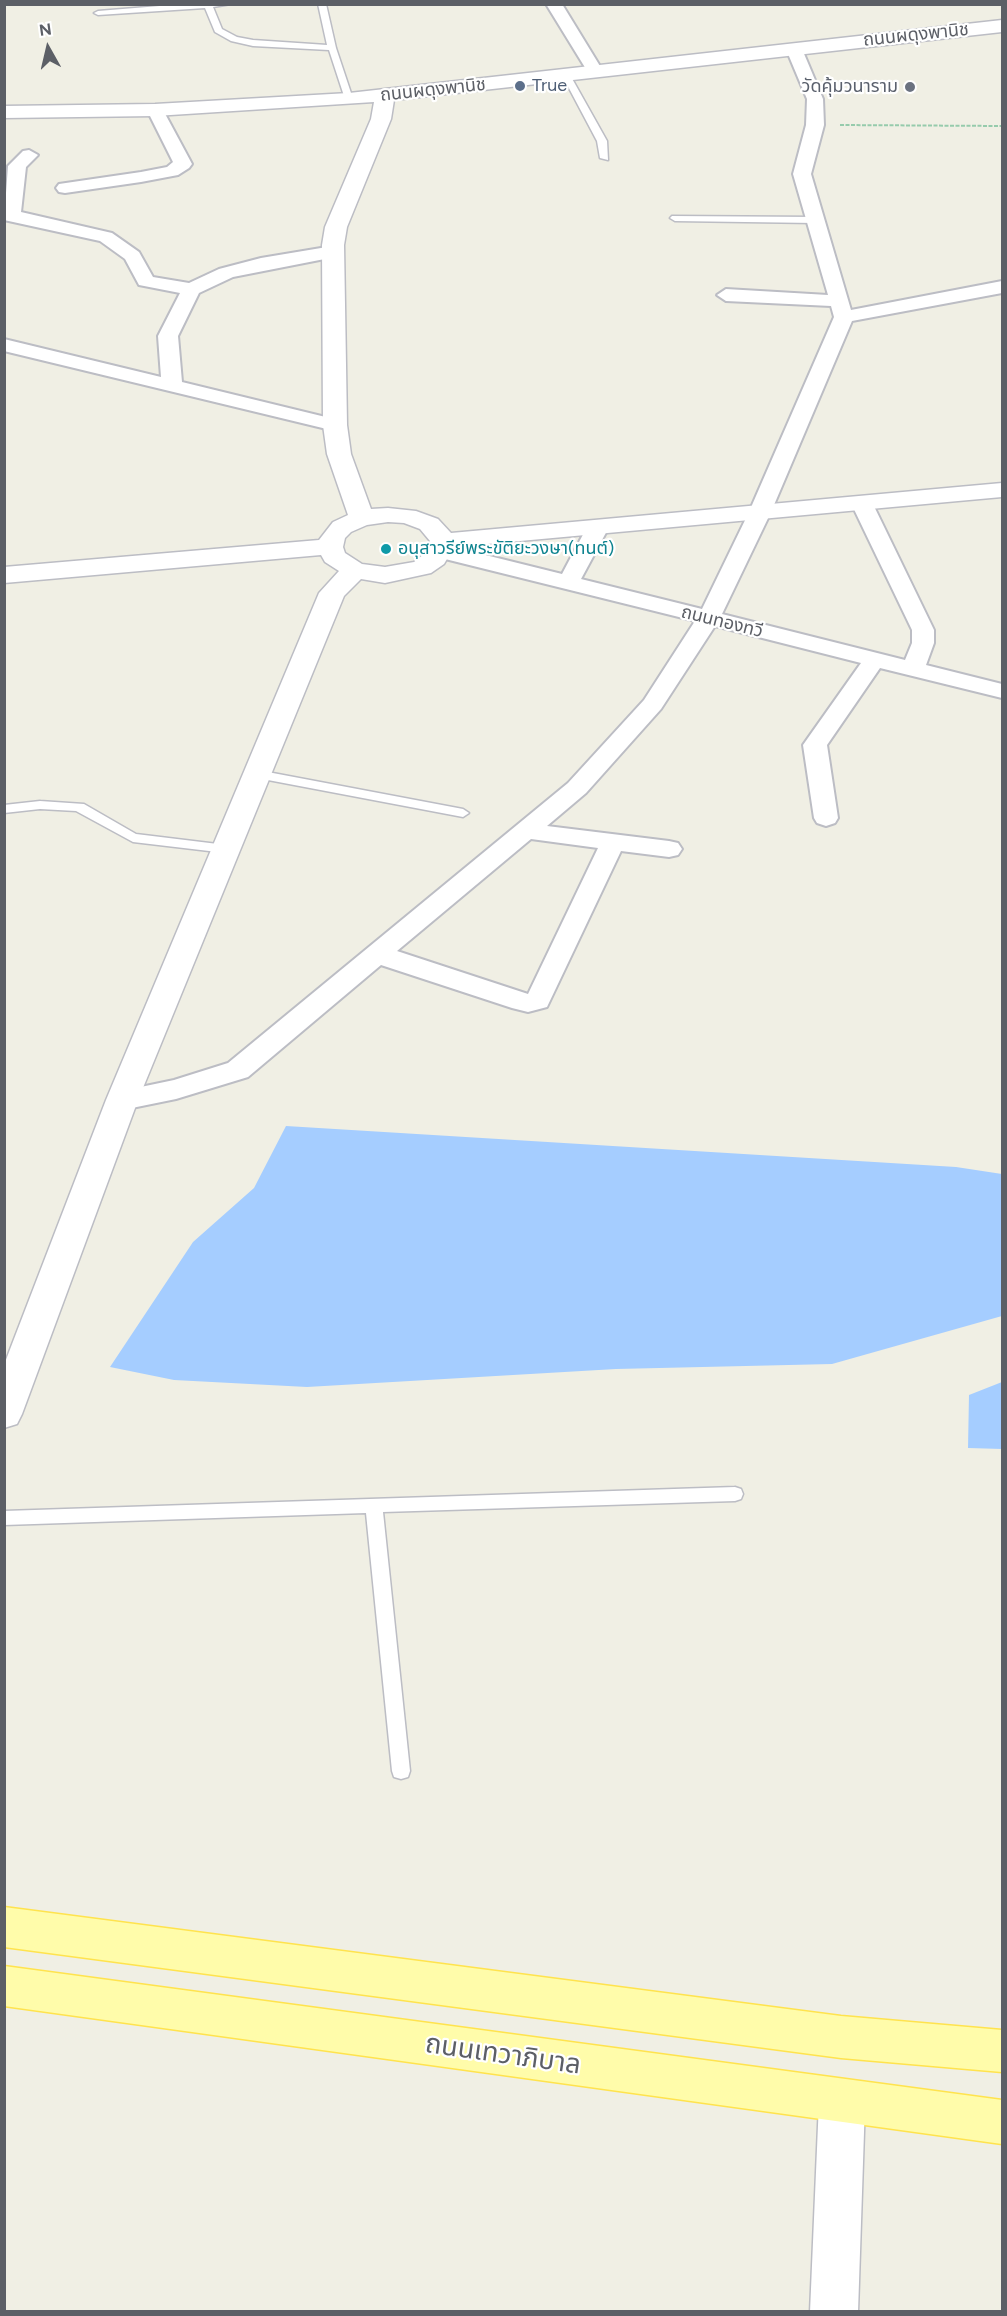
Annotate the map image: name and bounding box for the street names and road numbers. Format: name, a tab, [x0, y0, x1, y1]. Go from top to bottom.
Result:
street label: ถนนผดุงพานิช	[862, 19, 970, 51]
street label: ถนนผดุงพานิช	[379, 74, 487, 106]
street label: ถนนทองทวี	[679, 601, 765, 643]
street label: ถนนเทวาภิบาล	[423, 2028, 583, 2082]

